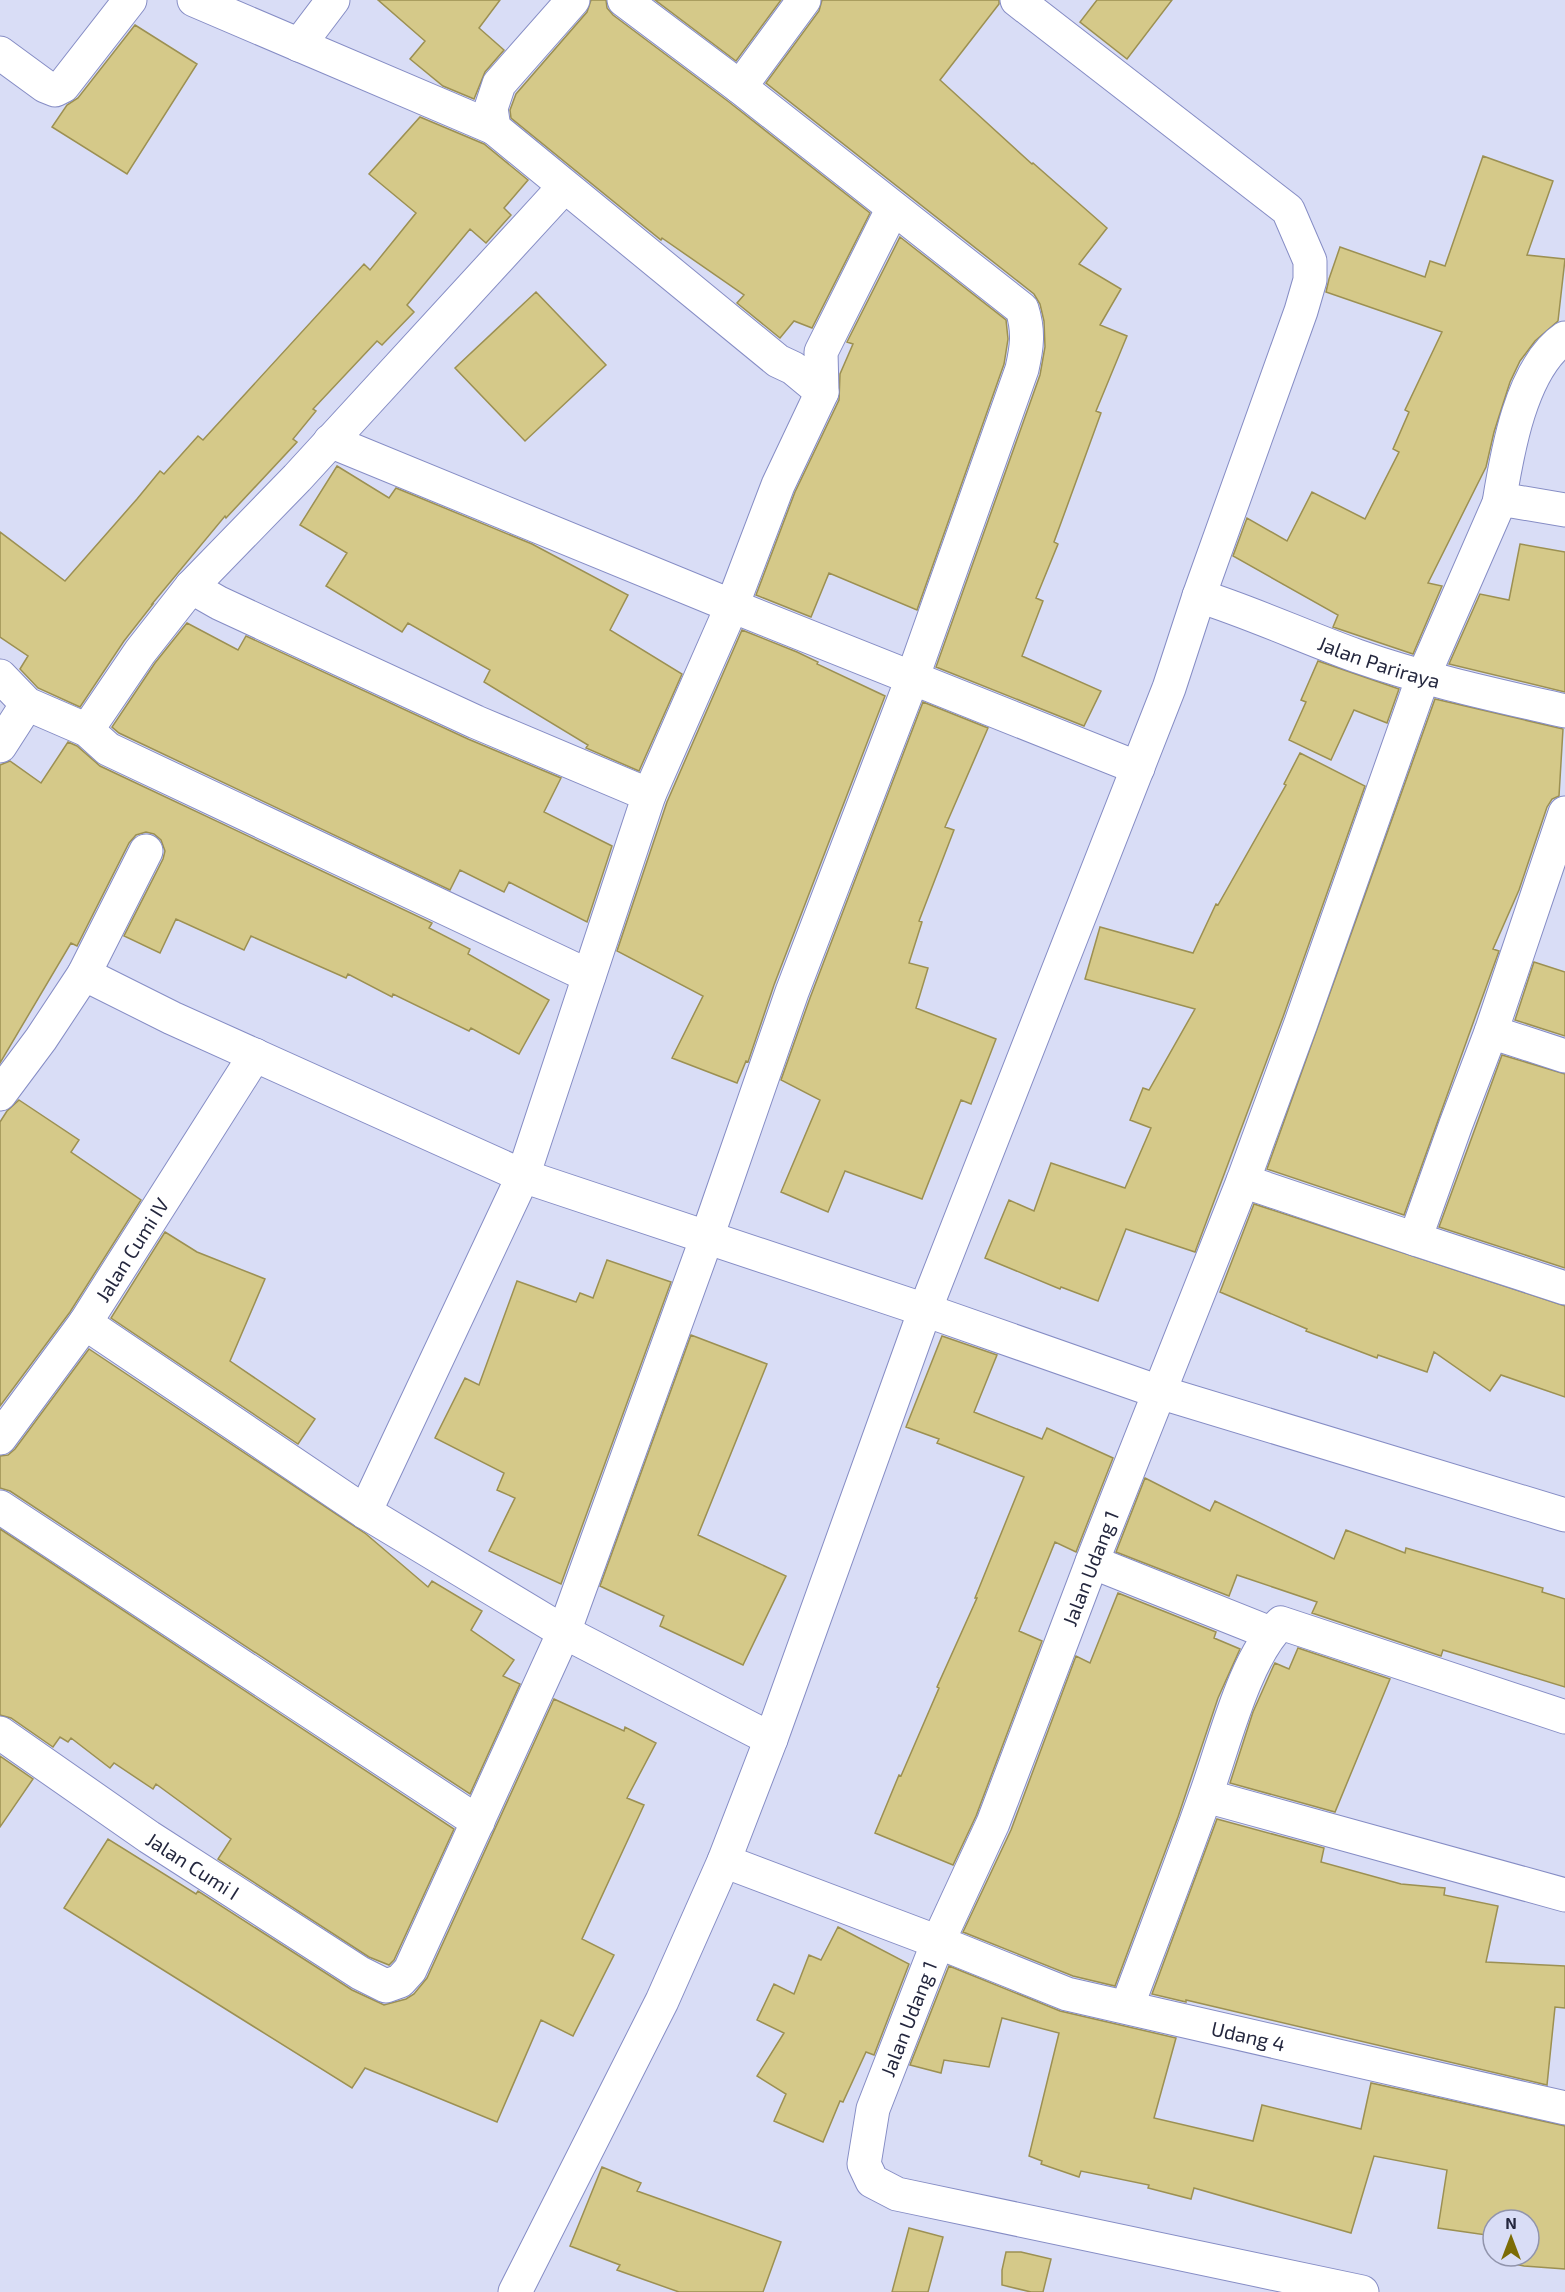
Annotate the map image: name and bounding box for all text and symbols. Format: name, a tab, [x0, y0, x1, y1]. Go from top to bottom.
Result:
street label: Jalan Pariraya	[1315, 630, 1443, 693]
street label: Jalan Cumi IV	[90, 1193, 173, 1306]
street label: Jalan Udang 1	[1057, 1507, 1123, 1629]
street label: Jalan Cumi I	[142, 1827, 244, 1904]
street label: Jalan Udang 1	[875, 1957, 941, 2080]
street label: Udang 4	[1209, 2015, 1288, 2056]
north arrow	[1481, 2208, 1541, 2268]
text: N	[1505, 2213, 1517, 2232]

